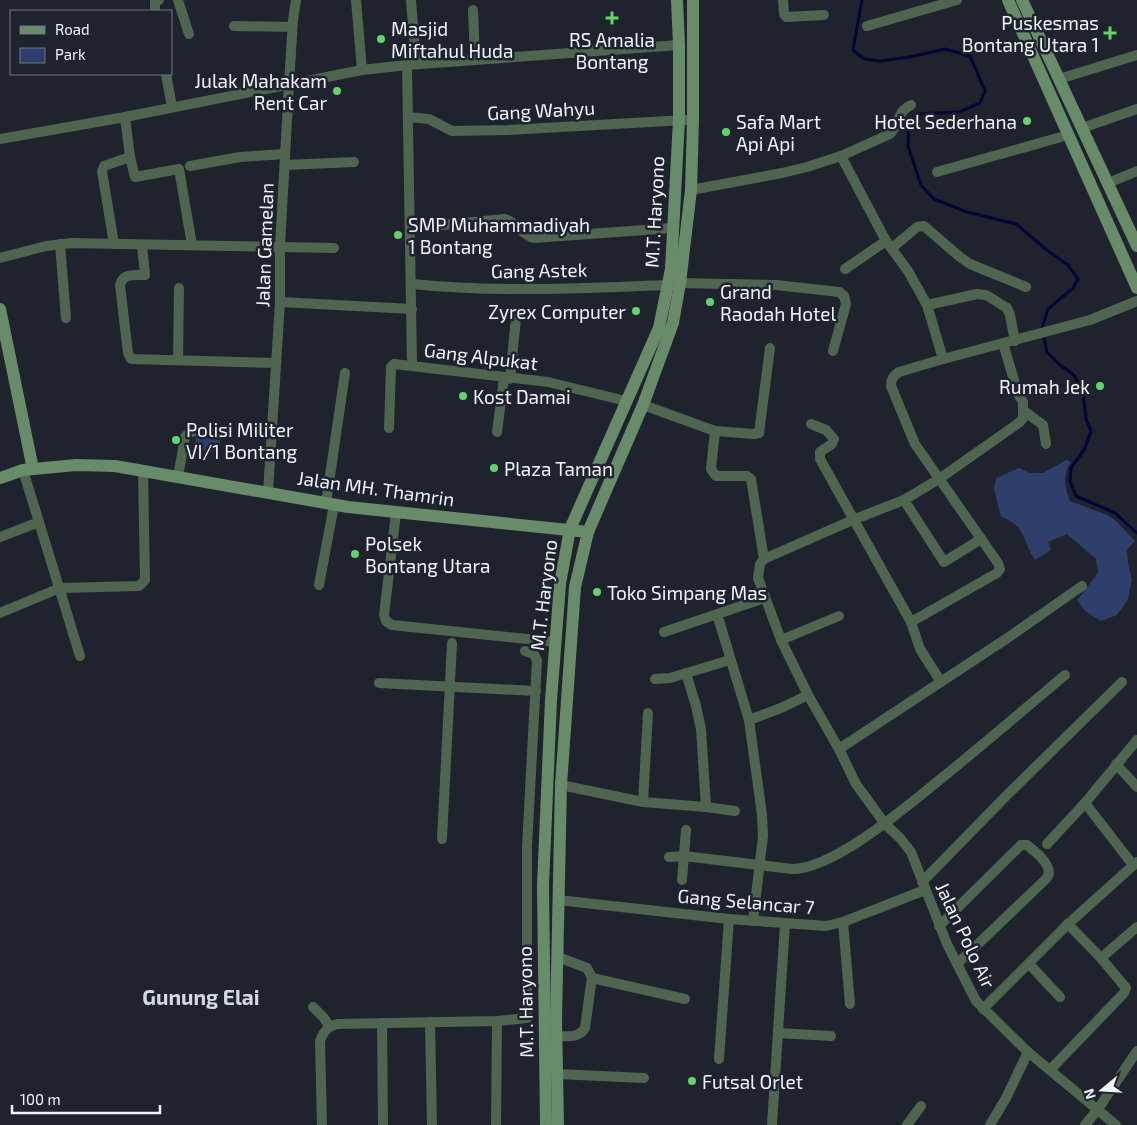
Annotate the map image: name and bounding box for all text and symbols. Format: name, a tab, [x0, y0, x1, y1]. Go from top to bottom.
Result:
legend	[10, 10, 172, 75]
marker: RS Amalia Bontang	[605, 11, 619, 25]
place label: Puskesmas Bontang Utara 1	[962, 11, 1099, 56]
place label: Masjid Miftahul Huda	[391, 17, 513, 62]
text: Road	[55, 20, 90, 38]
marker: Puskesmas Bontang Utara 1	[1103, 26, 1117, 40]
place label: RS Amalia Bontang	[569, 28, 655, 73]
marker: Masjid Miftahul Huda	[375, 33, 387, 45]
text: Park	[55, 45, 86, 63]
place label: Julak Mahakam Rent Car	[195, 69, 327, 114]
marker: Julak Mahakam Rent Car	[331, 85, 343, 97]
street label: Gang Wahyu	[486, 96, 596, 124]
place label: Safa Mart Api Api	[736, 110, 821, 155]
place label: Hotel Sederhana	[874, 110, 1017, 133]
marker: Hotel Sederhana	[1021, 115, 1033, 127]
marker: Safa Mart Api Api	[720, 126, 732, 138]
street label: M.T. Haryono	[640, 156, 668, 268]
street label: Jalan Gamelan	[250, 182, 278, 308]
place label: SMP Muhammadiyah 1 Bontang	[408, 213, 590, 258]
marker: SMP Muhammadiyah 1 Bontang	[392, 229, 404, 241]
street label: Gang Astek	[491, 258, 588, 282]
place label: Grand Raodah Hotel	[720, 280, 836, 325]
marker: Grand Raodah Hotel	[704, 296, 716, 308]
place label: Zyrex Computer	[488, 300, 626, 323]
marker: Zyrex Computer	[630, 305, 642, 317]
street label: Gang Alpukat	[423, 338, 539, 374]
place label: Rumah Jek	[999, 375, 1090, 398]
marker: Rumah Jek	[1094, 380, 1106, 392]
place label: Kost Damai	[473, 385, 571, 408]
marker: Kost Damai	[457, 390, 469, 402]
place label: Polisi Militer VI/1 Bontang	[186, 418, 297, 463]
marker: Polisi Militer VI/1 Bontang	[170, 434, 182, 446]
place label: Plaza Taman	[504, 457, 613, 480]
marker: Plaza Taman	[488, 462, 500, 474]
street label: Jalan MH. Thamrin	[296, 466, 456, 510]
place label: Polsek Bontang Utara	[365, 532, 491, 577]
street label: M.T. Haryono	[525, 538, 561, 652]
marker: Polsek Bontang Utara	[349, 548, 361, 560]
place label: Toko Simpang Mas	[607, 581, 767, 604]
marker: Toko Simpang Mas	[591, 586, 603, 598]
street label: Jalan Polo Air	[931, 878, 1001, 992]
street label: Gang Selancar 7	[677, 884, 816, 918]
street label: M.T. Haryono	[513, 946, 537, 1058]
district label: Gunung Elai	[142, 984, 260, 1009]
north arrow	[1077, 1065, 1127, 1115]
place label: Futsal Orlet	[702, 1070, 803, 1093]
marker: Futsal Orlet	[686, 1075, 698, 1087]
scale bar	[12, 1082, 160, 1114]
text: N	[1080, 1087, 1099, 1102]
text: 100 m	[20, 1090, 61, 1108]

